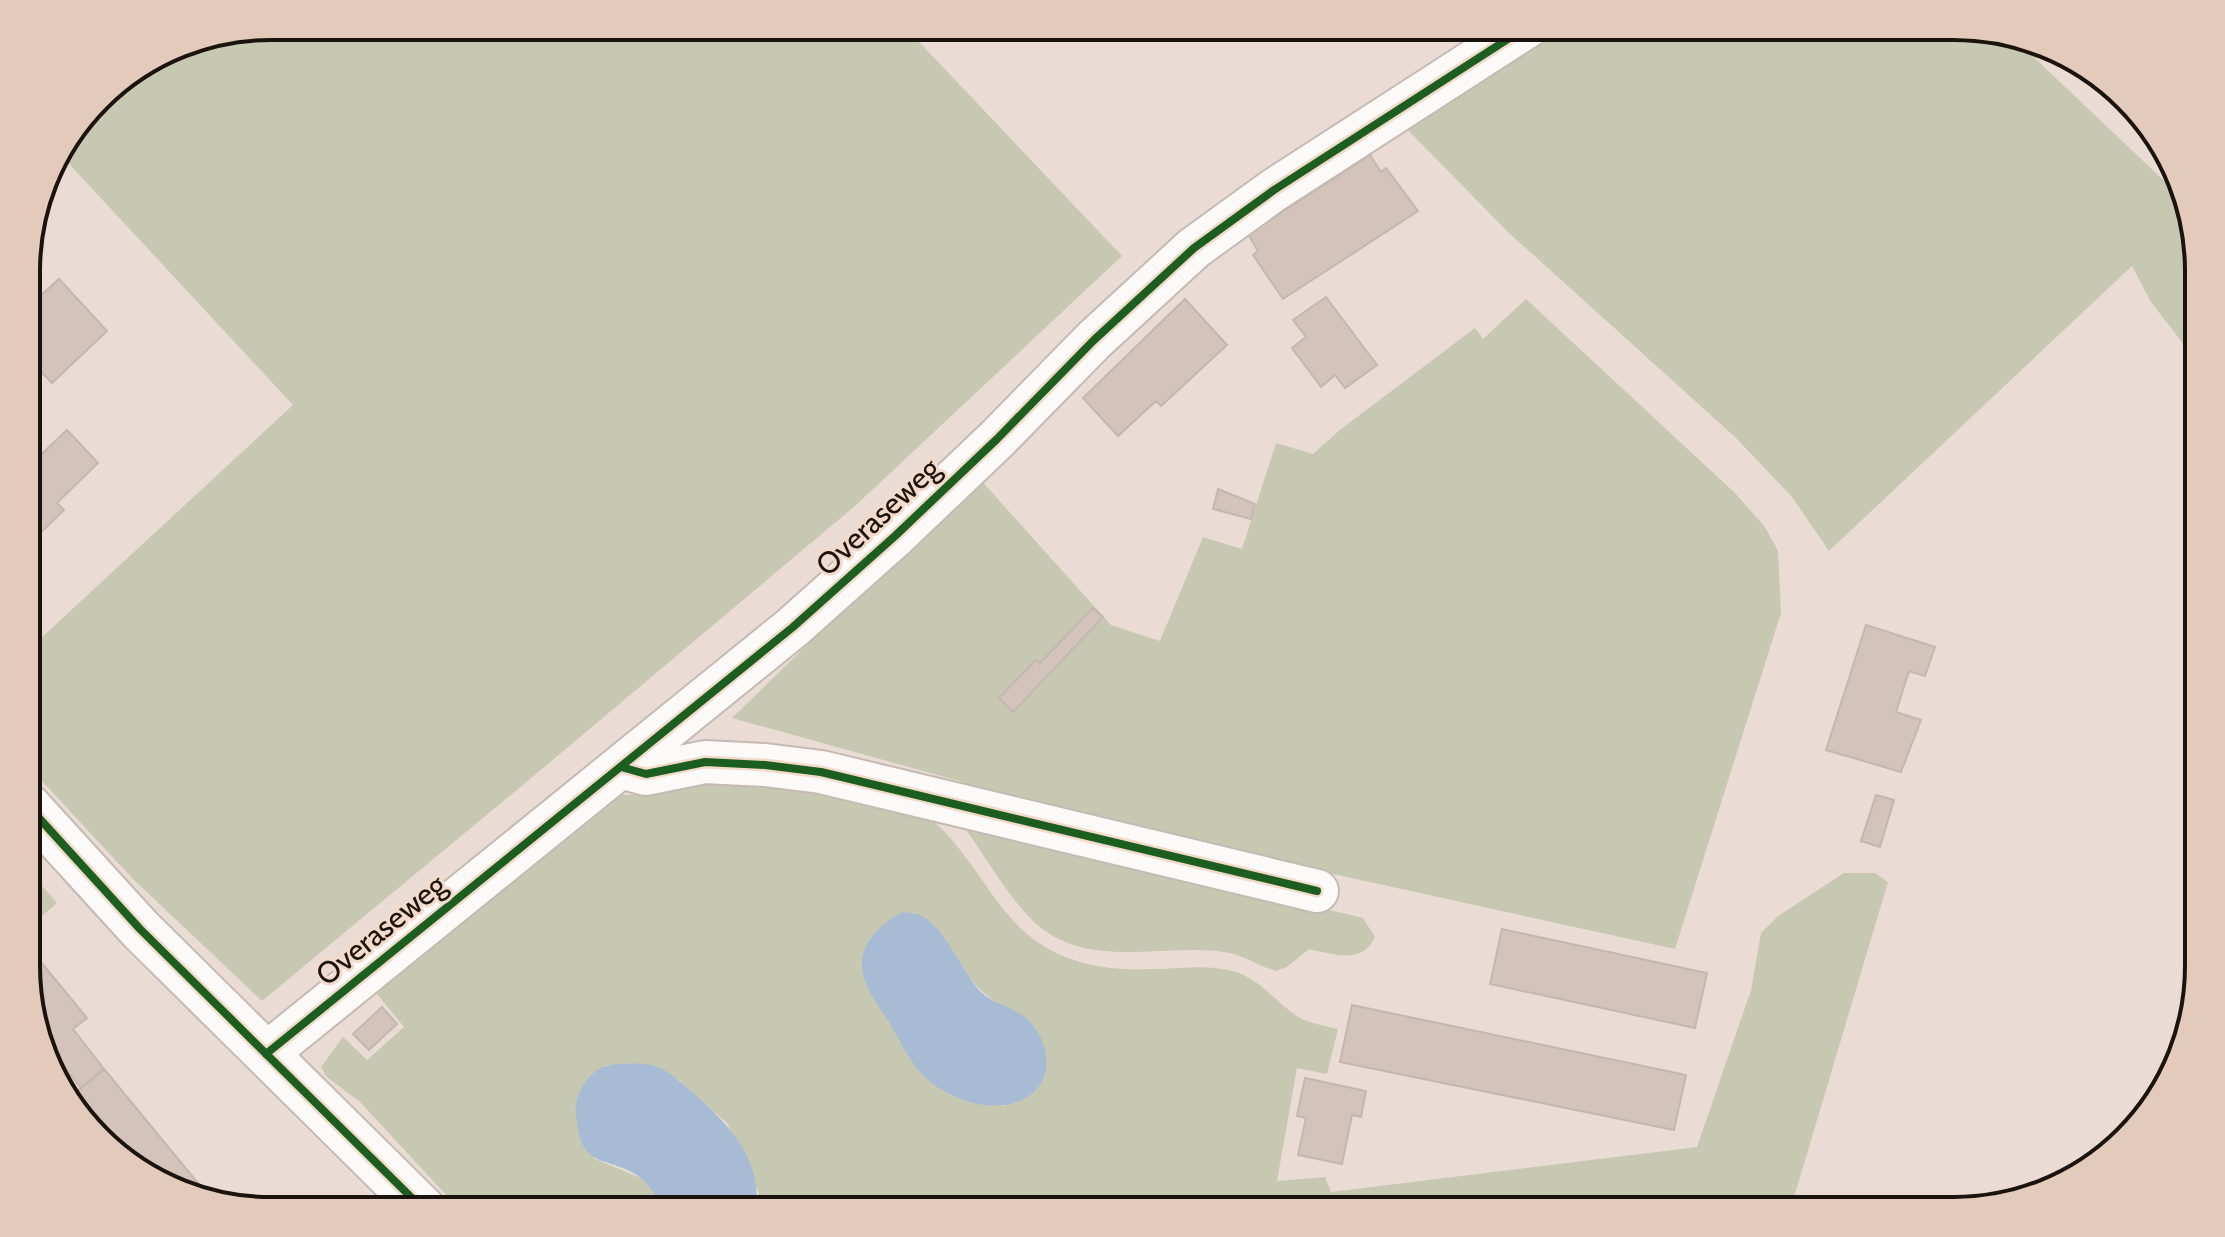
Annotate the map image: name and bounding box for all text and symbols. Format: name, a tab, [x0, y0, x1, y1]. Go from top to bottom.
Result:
street label: Overaseweg	[808, 449, 948, 583]
street label: Overaseweg	[308, 865, 454, 993]

